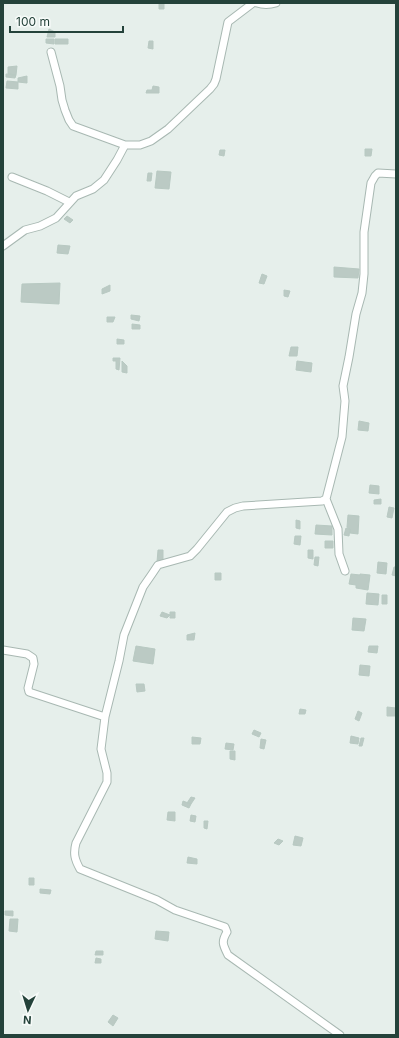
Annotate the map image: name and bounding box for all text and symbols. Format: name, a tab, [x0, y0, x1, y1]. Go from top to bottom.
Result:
scale bar	[10, 8, 123, 34]
text: 100 m	[16, 14, 50, 29]
north arrow	[8, 990, 48, 1030]
text: N	[23, 1013, 32, 1027]

